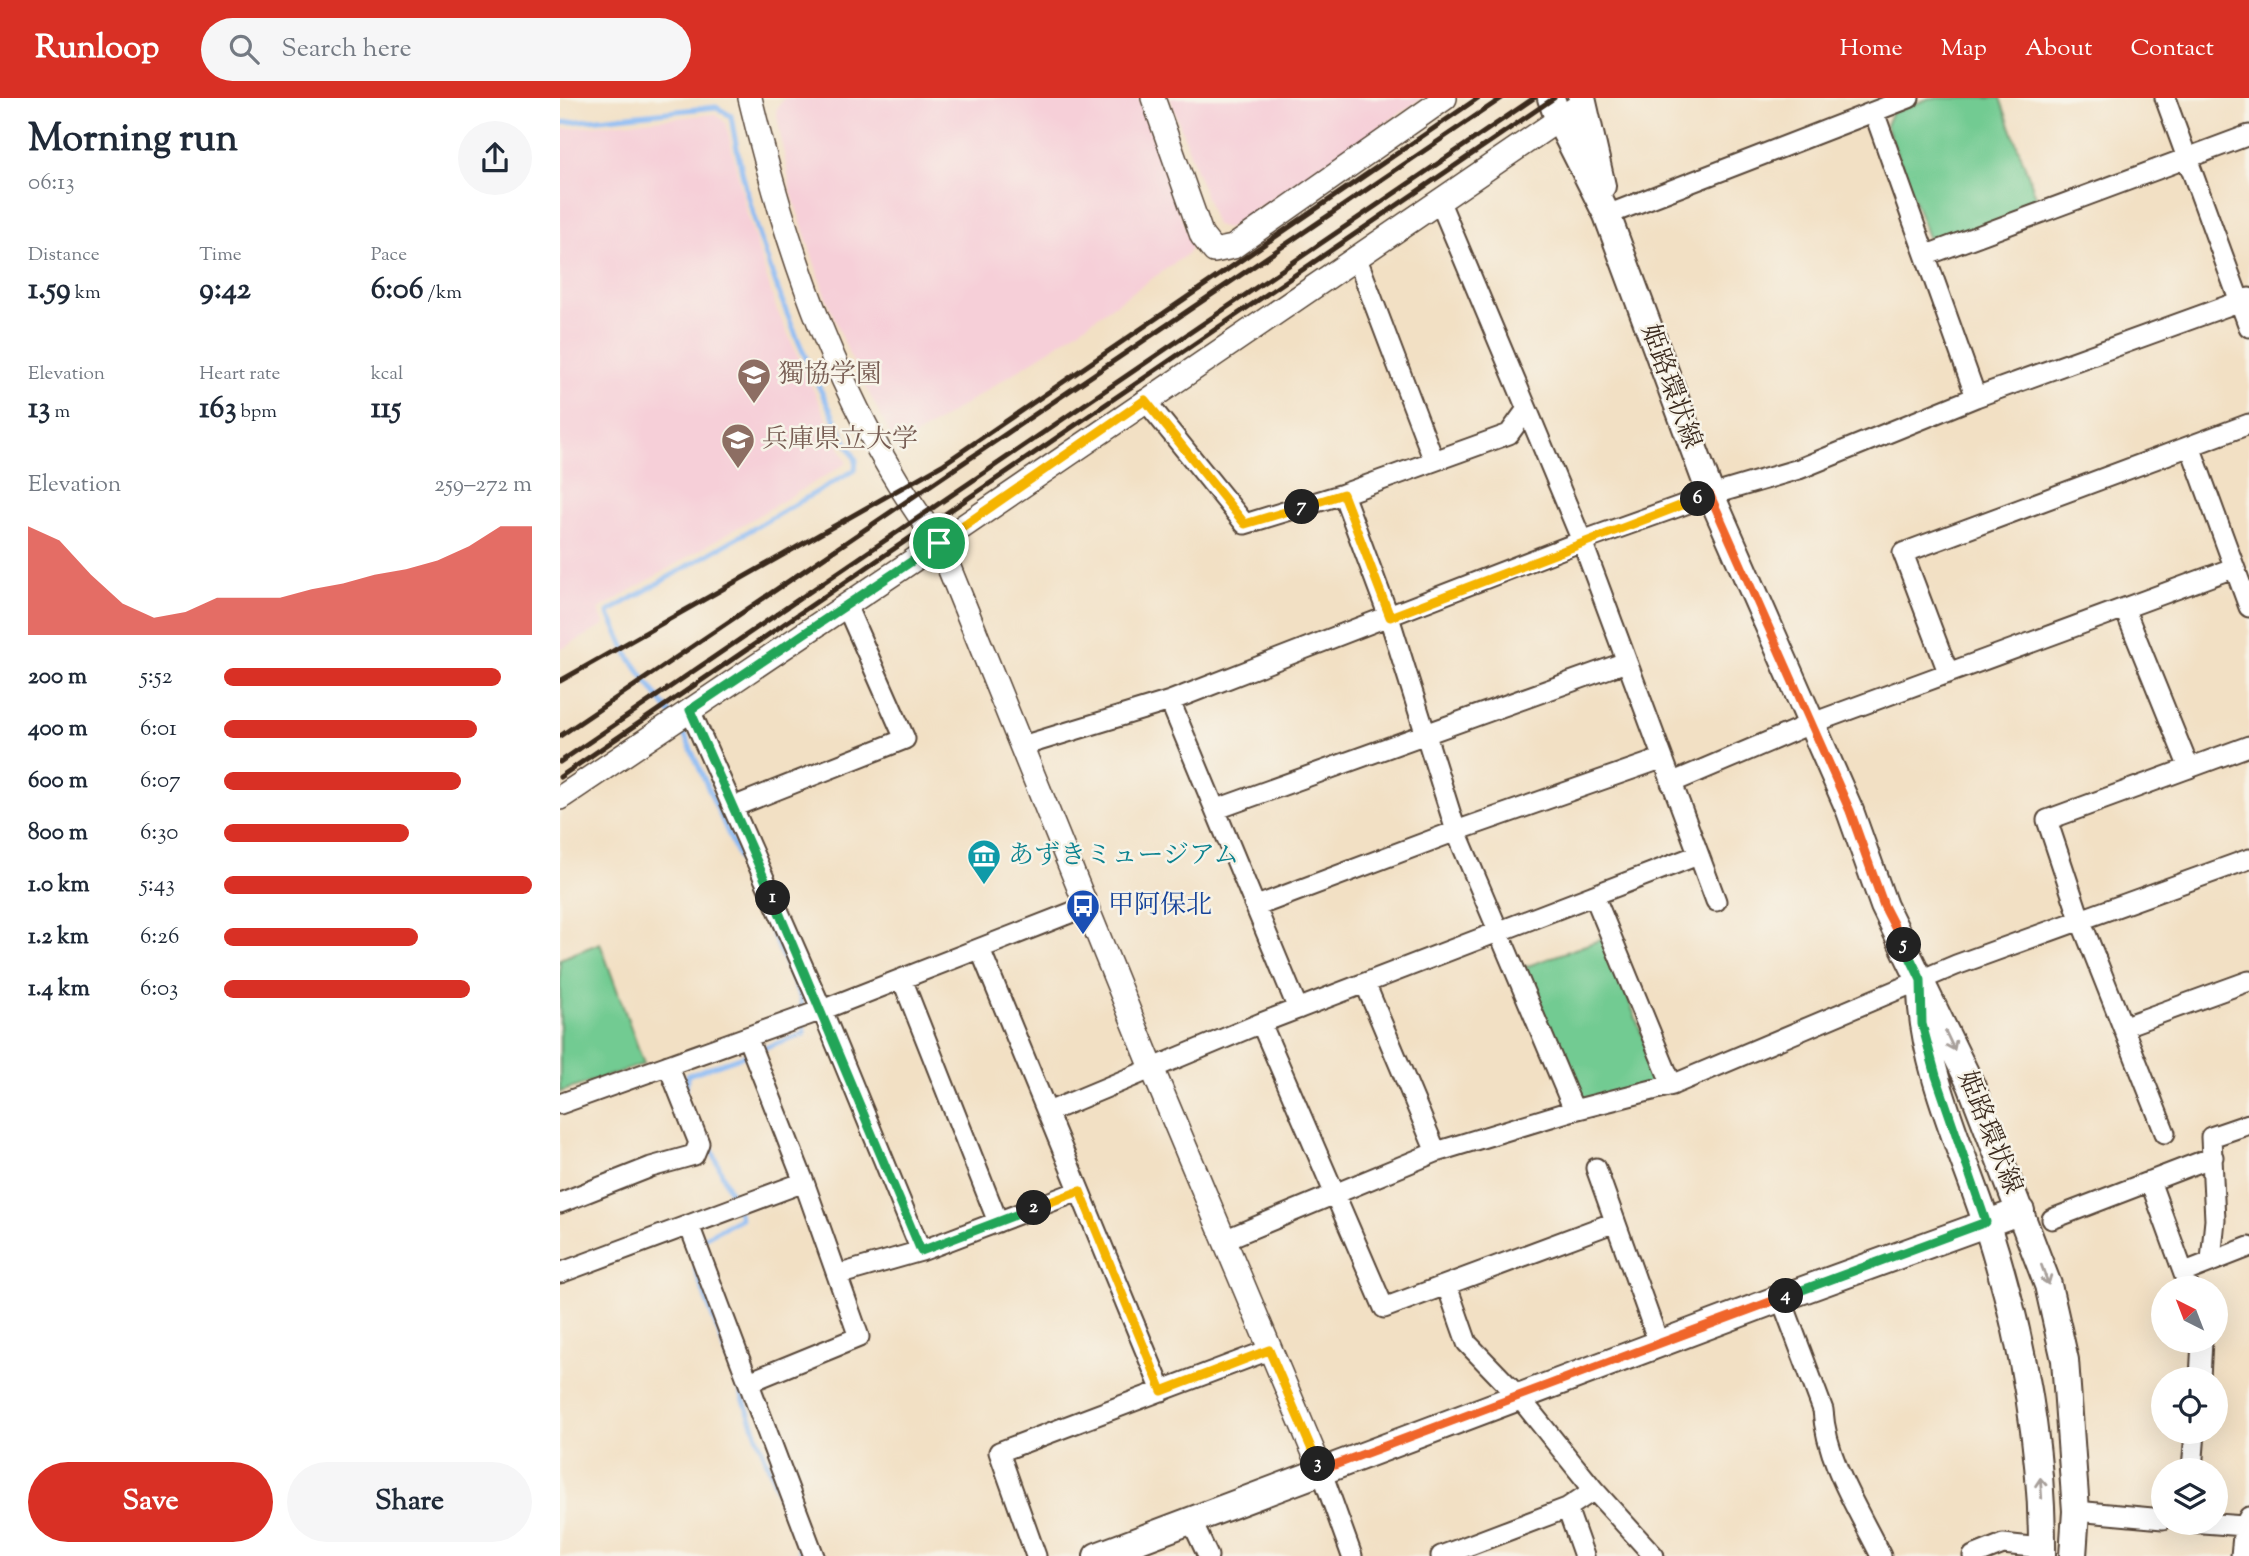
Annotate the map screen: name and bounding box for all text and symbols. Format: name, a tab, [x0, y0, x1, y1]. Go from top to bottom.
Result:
search box	[201, 18, 691, 81]
text: Runloop	[35, 25, 159, 73]
icon: search	[225, 30, 263, 68]
text: Search here	[281, 31, 412, 68]
text: Home	[1840, 32, 1903, 66]
text: Map	[1941, 32, 1987, 66]
text: About	[2025, 32, 2092, 66]
text: Contact	[2130, 32, 2214, 66]
text: Morning run	[28, 114, 238, 168]
button: share	[458, 121, 532, 195]
text: 06:13	[28, 167, 74, 200]
text: Distance	[28, 242, 100, 269]
text: Time	[199, 242, 242, 269]
text: Pace	[371, 242, 407, 269]
text: 1.59	[28, 269, 71, 312]
text: 9:42	[199, 269, 251, 312]
text: 6:06	[371, 269, 424, 312]
text: km	[71, 280, 101, 307]
text: /km	[424, 280, 462, 307]
street label: 姫路環状線	[1630, 320, 1710, 454]
school or university icon: 獨協学園	[735, 356, 773, 405]
place label: 獨協学園	[778, 357, 882, 394]
text: Elevation	[28, 361, 105, 388]
text: Heart rate	[199, 361, 280, 388]
text: kcal	[371, 361, 403, 388]
text: 13	[28, 388, 50, 431]
text: 163	[199, 388, 237, 431]
text: 115	[371, 388, 401, 431]
text: m	[50, 399, 70, 426]
text: bpm	[237, 399, 277, 426]
school or university icon: 兵庫県立大学	[719, 421, 757, 470]
place label: 兵庫県立大学	[762, 422, 918, 459]
text: Elevation	[28, 469, 121, 502]
text: 259–272 m	[434, 469, 532, 502]
pin: 6	[1680, 482, 1716, 516]
text: 6	[1693, 485, 1702, 512]
pin: 7	[1284, 490, 1320, 524]
text: 7	[1297, 493, 1306, 520]
pin	[909, 513, 969, 573]
icon: arrive	[920, 524, 958, 562]
text: 200 m	[28, 661, 87, 694]
text: 5:52	[140, 661, 172, 694]
text: 400 m	[28, 713, 88, 746]
text: 6:01	[140, 713, 177, 746]
text: 600 m	[28, 765, 88, 798]
text: 6:07	[140, 765, 181, 798]
text: 800 m	[28, 817, 88, 850]
text: 6:30	[140, 817, 178, 850]
museum icon: あずきミュージアム	[965, 837, 1003, 886]
place label: あずきミュージアム	[1008, 838, 1239, 875]
text: 1.0 km	[28, 869, 90, 902]
text: 5:43	[140, 869, 175, 902]
pin: 1	[756, 880, 790, 916]
text: 1	[769, 884, 776, 911]
bus stop icon: 甲阿保北	[1064, 887, 1102, 936]
place label: 甲阿保北	[1108, 888, 1212, 925]
text: 1.2 km	[28, 921, 89, 954]
text: 6:26	[140, 921, 179, 954]
pin: 5	[1886, 928, 1922, 962]
text: 5	[1900, 931, 1907, 958]
text: 1.4 km	[28, 973, 90, 1006]
text: 6:03	[140, 973, 178, 1006]
one-way arrow	[1944, 1030, 1957, 1051]
street label: 姫路環状線	[1947, 1066, 2031, 1200]
pin: 2	[1016, 1190, 1051, 1226]
text: 2	[1029, 1194, 1038, 1221]
one-way arrow	[2039, 1263, 2052, 1285]
north arrow	[2151, 1276, 2228, 1353]
map controls	[2151, 1276, 2228, 1535]
pin: 4	[1768, 1278, 1804, 1314]
text: 4	[1781, 1282, 1790, 1309]
button: locate	[2151, 1367, 2228, 1444]
pin: 3	[1300, 1446, 1336, 1482]
text: 3	[1314, 1450, 1321, 1477]
button: layers	[2151, 1458, 2228, 1535]
button: Save	[28, 1462, 273, 1542]
button: Share	[287, 1462, 532, 1542]
one-way arrow	[2034, 1477, 2047, 1500]

